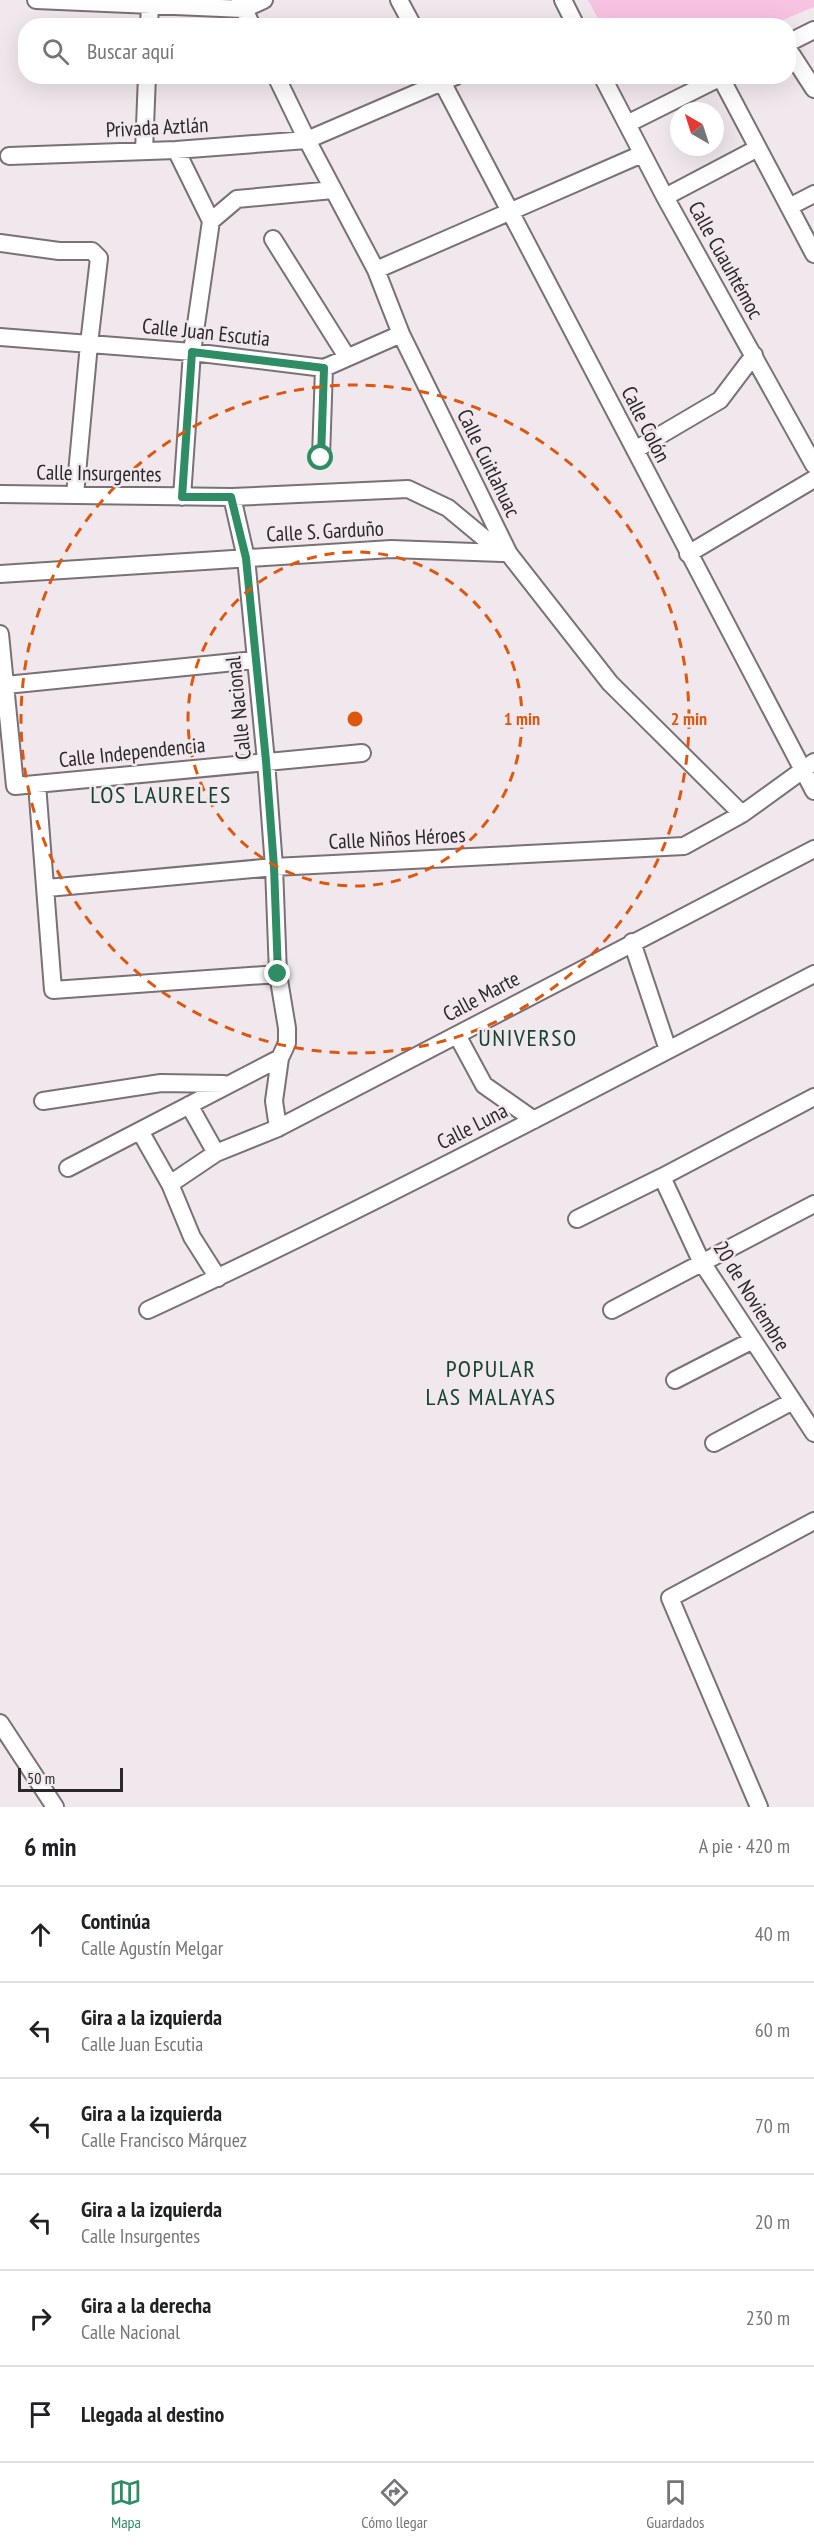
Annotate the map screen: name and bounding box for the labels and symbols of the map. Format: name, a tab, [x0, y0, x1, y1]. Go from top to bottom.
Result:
north arrow	[670, 102, 724, 156]
street label: Privada Aztlán	[105, 111, 209, 143]
street label: Calle Cuauhtémoc	[683, 196, 770, 324]
street label: Calle Juan Escutia	[141, 312, 271, 352]
street label: Calle Colón	[615, 381, 677, 467]
street label: Calle Cuitlahuac	[451, 405, 527, 522]
route start	[307, 444, 333, 470]
street label: Calle Insurgentes	[36, 458, 162, 488]
street label: Calle S. Garduño	[266, 514, 384, 548]
street label: Calle Nacional	[219, 655, 257, 761]
text: 1 min	[504, 707, 540, 730]
text: 2 min	[671, 707, 707, 730]
centre of rings	[345, 709, 365, 729]
street label: Calle Independencia	[57, 731, 207, 773]
district label: LOS LAURELES	[90, 779, 232, 810]
street label: Calle Niños Héroes	[328, 821, 466, 855]
route end	[264, 960, 290, 986]
street label: Calle Marte	[438, 965, 524, 1027]
district label: UNIVERSO	[478, 1022, 578, 1053]
street label: Calle Luna	[432, 1097, 512, 1155]
street label: 20 de Noviembre	[708, 1236, 796, 1356]
district label: POPULAR LAS MALAYAS	[425, 1353, 557, 1412]
scale bar	[18, 1765, 123, 1792]

